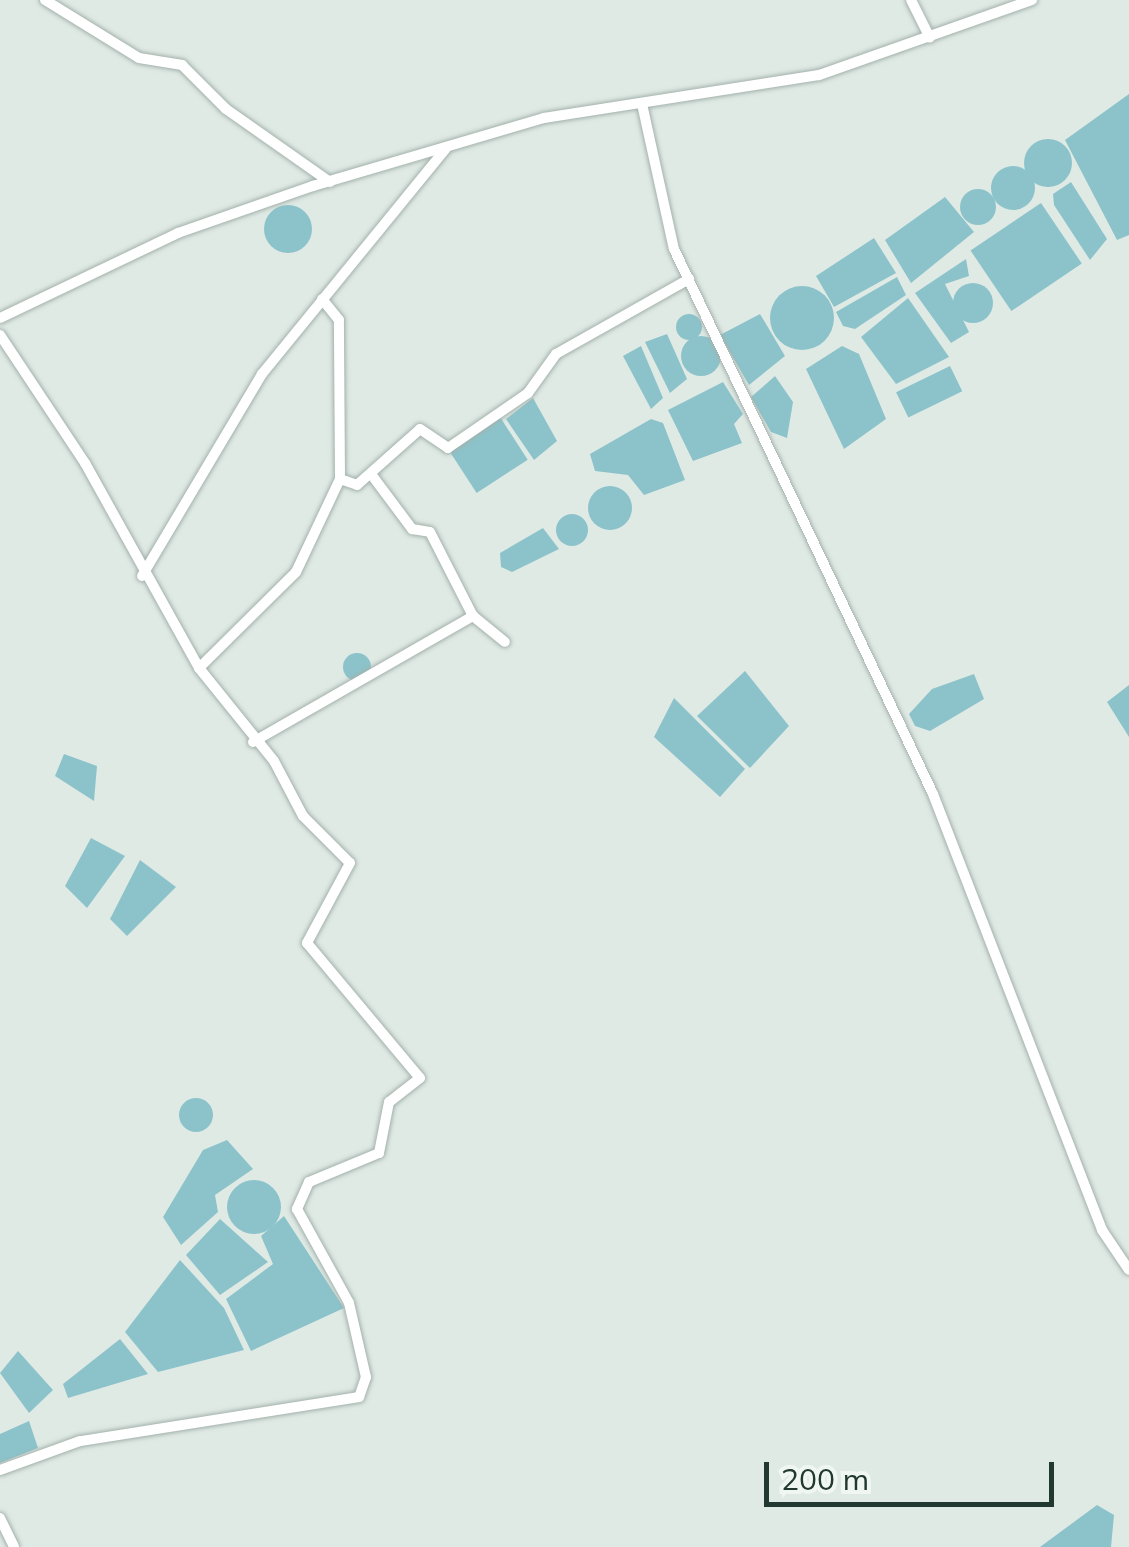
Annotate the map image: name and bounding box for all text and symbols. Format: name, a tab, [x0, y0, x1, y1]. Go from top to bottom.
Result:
scale bar	[769, 1442, 1059, 1504]
text: 200 m	[781, 1460, 869, 1498]

